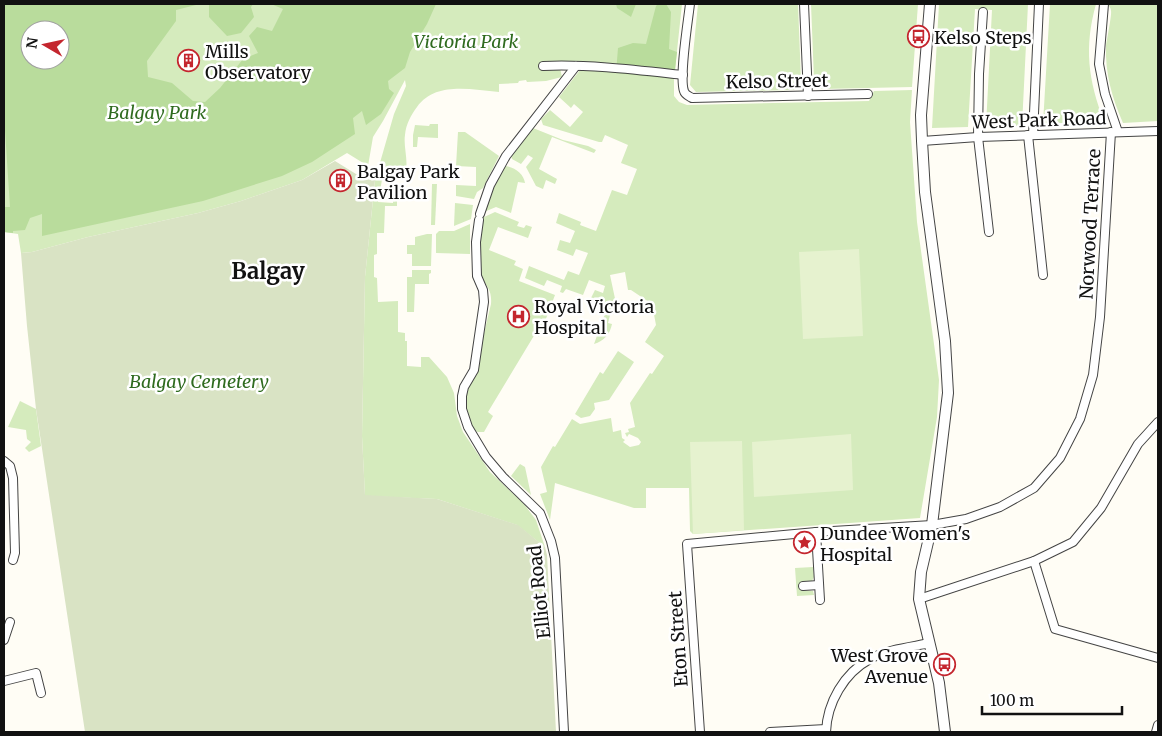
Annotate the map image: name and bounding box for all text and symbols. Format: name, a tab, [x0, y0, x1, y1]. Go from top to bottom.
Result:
north arrow	[20, 20, 70, 70]
bus stop icon: Kelso Steps	[906, 25, 930, 49]
place label: Kelso Steps	[934, 26, 1032, 49]
park label: Victoria Park	[414, 30, 519, 53]
text: N	[22, 36, 42, 50]
place label: Mills Observatory	[205, 40, 312, 84]
building icon: Mills Observatory	[177, 49, 201, 73]
street label: Kelso Street	[726, 69, 828, 93]
park label: Balgay Park	[108, 101, 207, 124]
street label: West Park Road	[970, 106, 1107, 134]
street label: Norwood Terrace	[1075, 148, 1105, 300]
place label: Balgay Park Pavilion	[357, 160, 460, 204]
building icon: Balgay Park Pavilion	[329, 169, 353, 193]
district label: Balgay	[231, 257, 306, 285]
place label: Royal Victoria Hospital	[534, 295, 654, 339]
hospital icon: Royal Victoria Hospital	[506, 304, 530, 328]
park label: Balgay Cemetery	[129, 370, 269, 393]
place label: Dundee Women's Hospital	[820, 522, 970, 566]
place icon: Dundee Women's Hospital	[792, 531, 816, 555]
street label: Elliot Road	[523, 544, 555, 640]
street label: Eton Street	[663, 590, 693, 688]
place label: West Grove Avenue	[830, 644, 928, 688]
bus stop icon: West Grove Avenue	[932, 653, 956, 677]
scale bar	[982, 684, 1122, 716]
text: 100 m	[990, 691, 1034, 710]

